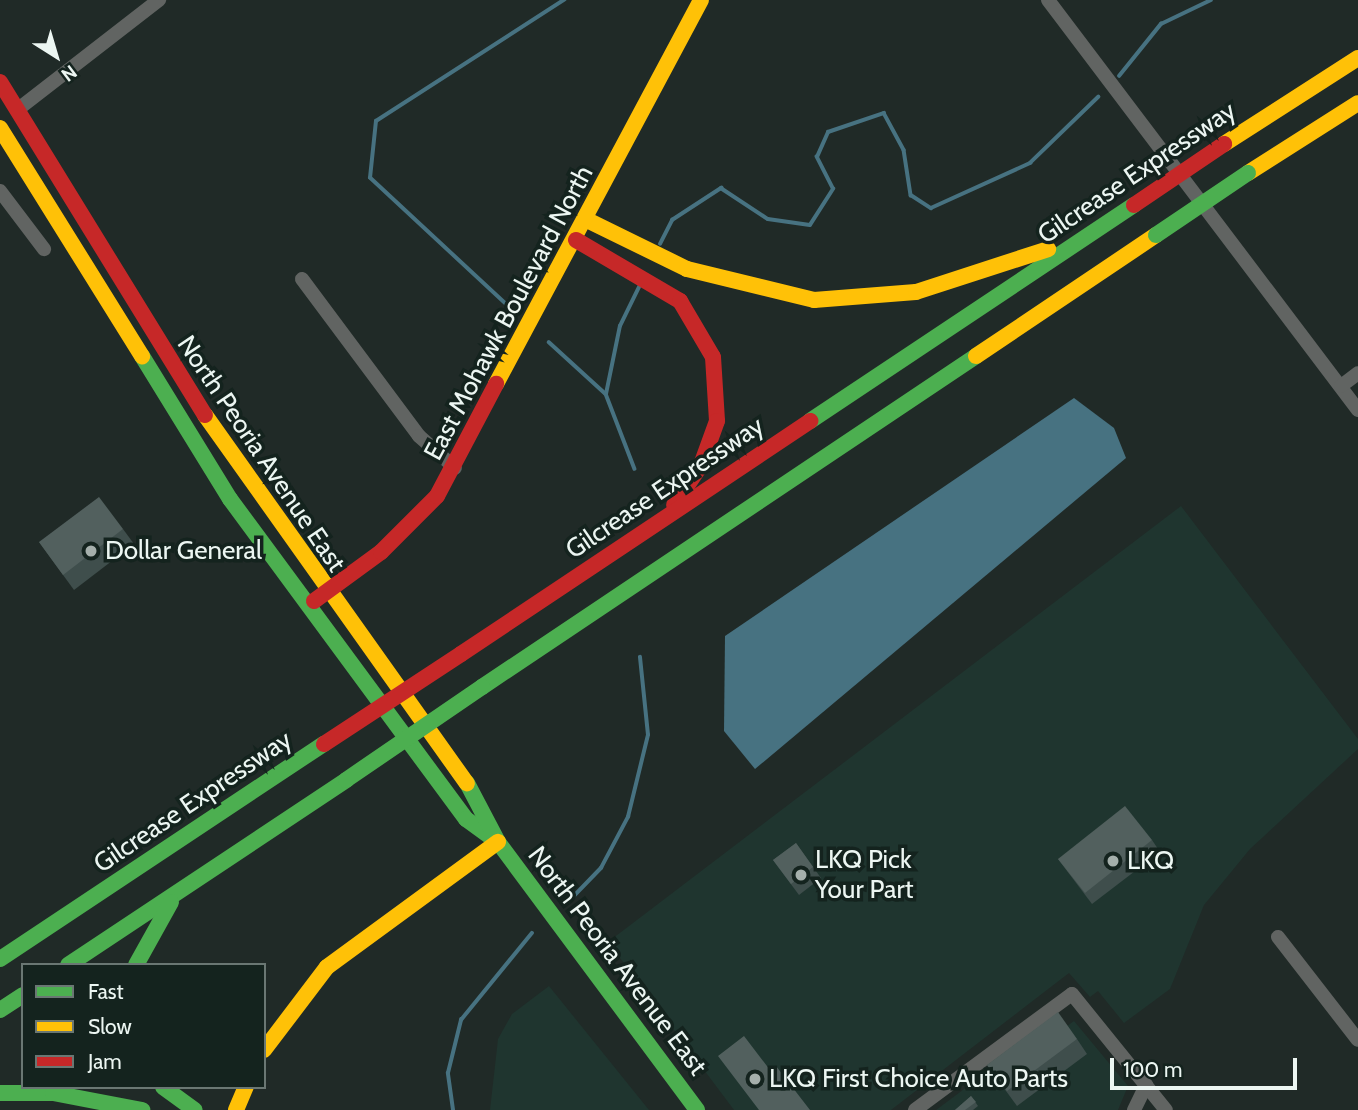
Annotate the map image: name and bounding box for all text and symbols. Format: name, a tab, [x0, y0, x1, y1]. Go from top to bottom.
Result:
north arrow	[21, 21, 91, 91]
text: N	[57, 60, 81, 86]
street label: Gilcrease Expressway	[1032, 95, 1242, 251]
street label: East Mohawk Boulevard North	[418, 160, 600, 466]
street label: North Peoria Avenue East	[170, 330, 352, 578]
street label: Gilcrease Expressway	[560, 410, 770, 566]
place label: Dollar General	[105, 535, 262, 567]
marker: Dollar General	[83, 543, 99, 559]
street label: Gilcrease Expressway	[88, 724, 298, 880]
street label: North Peoria Avenue East	[521, 841, 713, 1081]
place label: LKQ Pick Your Part	[815, 844, 913, 906]
place label: LKQ	[1127, 845, 1174, 877]
marker: LKQ	[1105, 853, 1121, 869]
marker: LKQ Pick Your Part	[793, 867, 809, 883]
legend	[21, 963, 266, 1089]
text: Fast	[88, 979, 124, 1004]
text: Slow	[88, 1014, 132, 1039]
scale bar	[1113, 1044, 1300, 1088]
text: Jam	[88, 1049, 122, 1074]
text: 100 m	[1123, 1057, 1182, 1082]
place label: LKQ First Choice Auto Parts	[769, 1063, 1068, 1095]
marker: LKQ First Choice Auto Parts	[747, 1071, 763, 1087]

